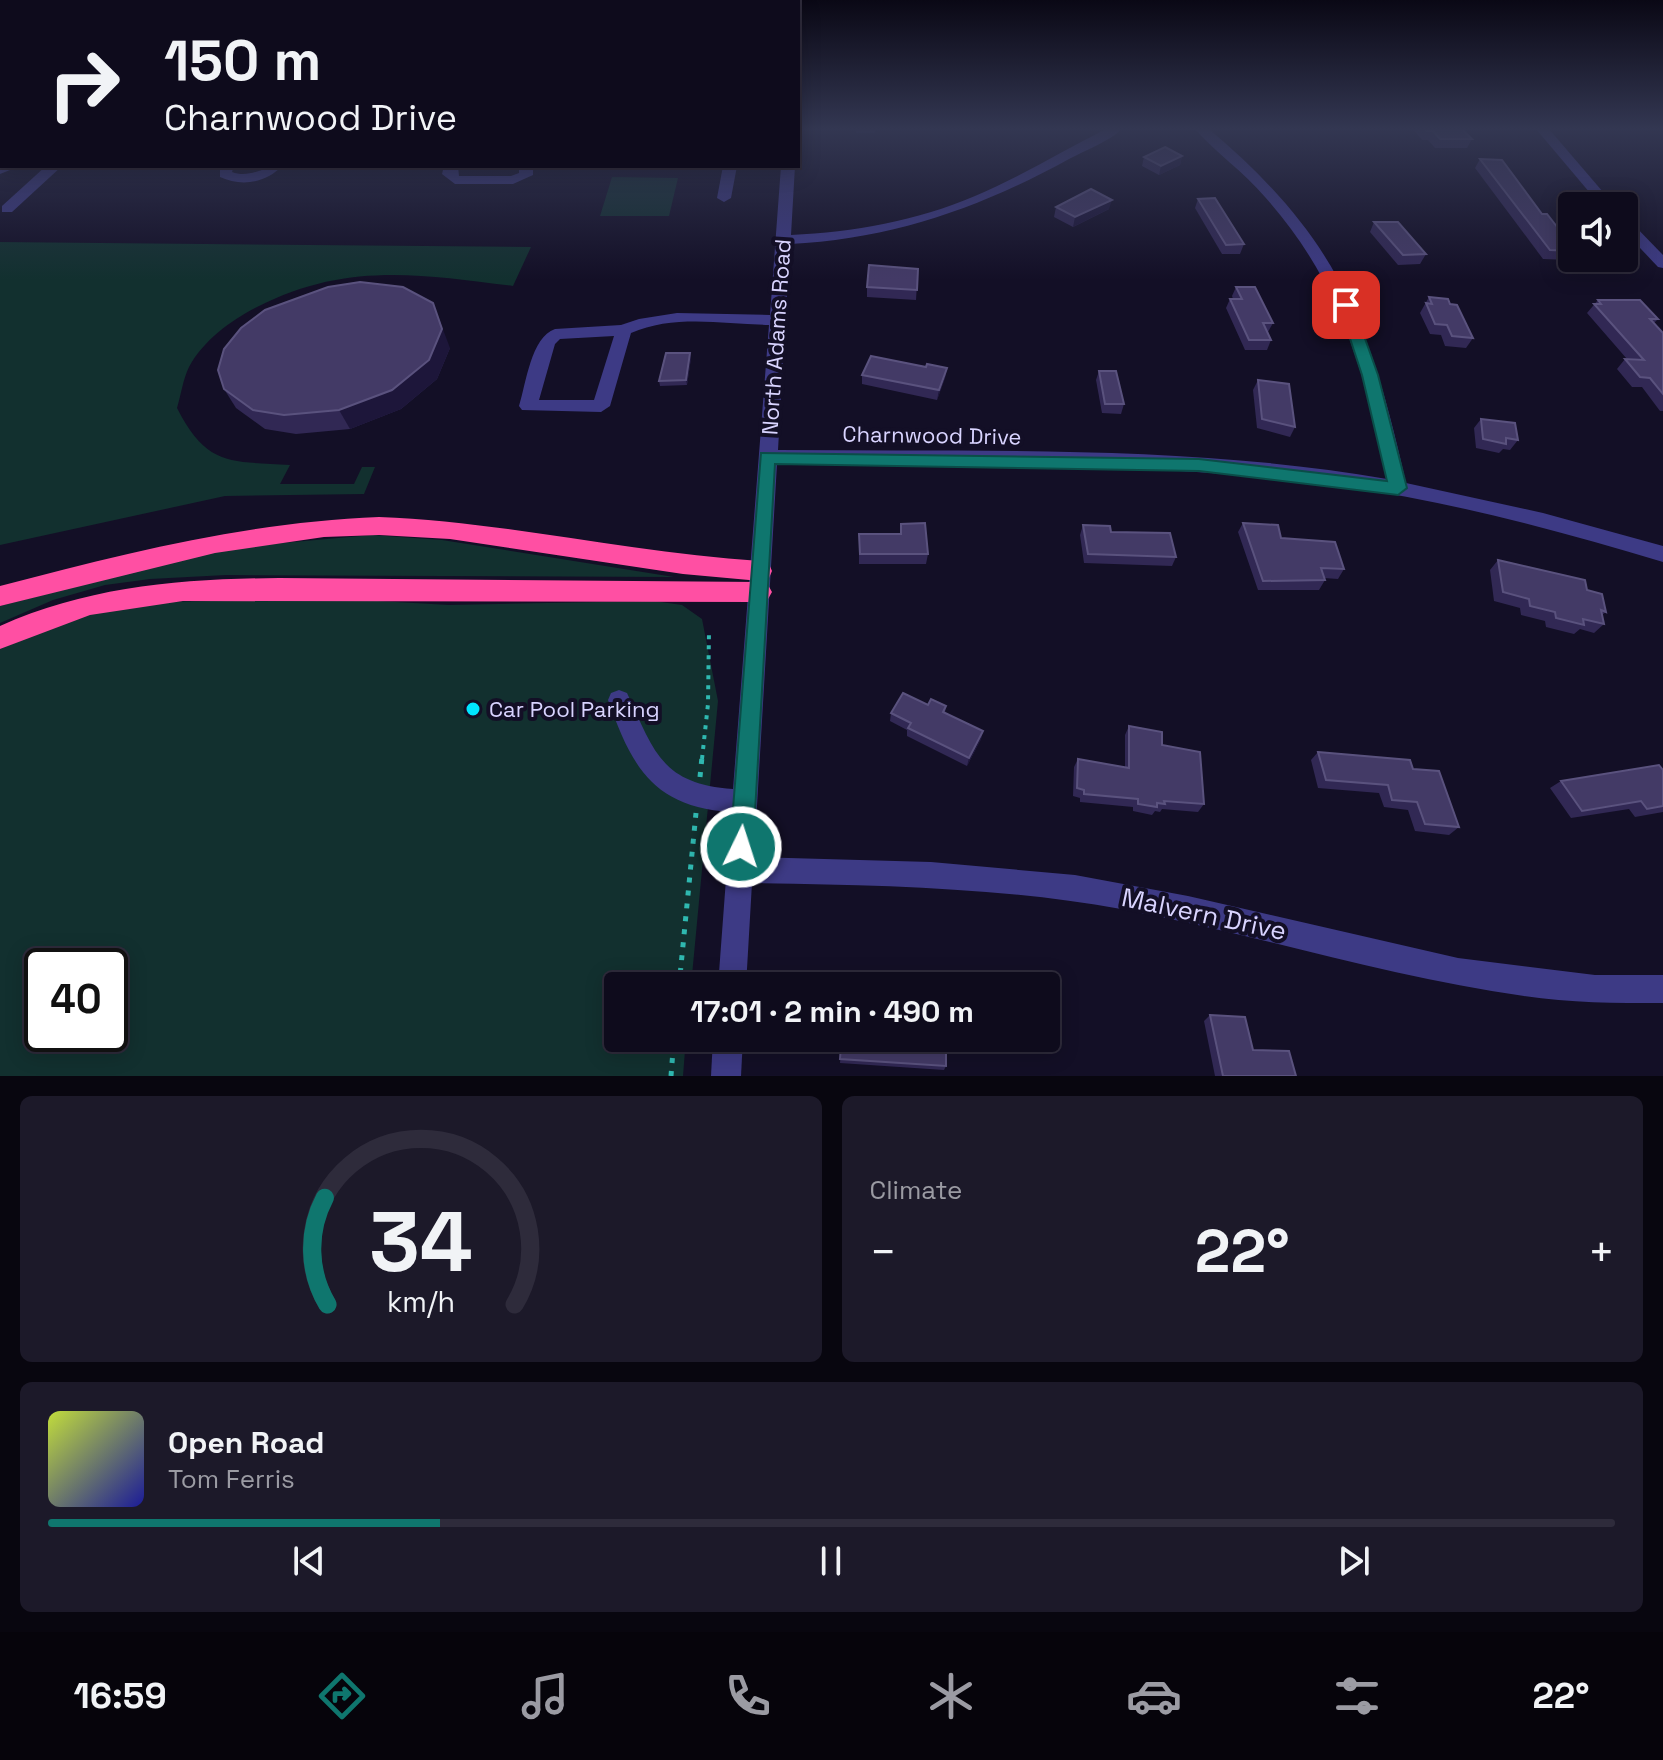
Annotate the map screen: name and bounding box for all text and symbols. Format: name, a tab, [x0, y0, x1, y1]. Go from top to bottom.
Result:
text: 150 m	[164, 25, 321, 96]
icon: right	[32, 32, 136, 136]
text: Charnwood Drive	[164, 95, 457, 141]
map controls	[1558, 192, 1638, 272]
button: sound	[1558, 192, 1638, 272]
street label: North Adams Road	[755, 238, 797, 436]
pin	[1312, 271, 1380, 339]
icon: arrive	[1324, 283, 1368, 327]
street label: Charnwood Drive	[842, 419, 1022, 451]
place label: Car Pool Parking	[489, 695, 660, 723]
marker: Car Pool Parking	[464, 700, 482, 718]
position arrow	[699, 805, 783, 889]
street label: Malvern Drive	[1119, 880, 1289, 948]
speed limit sign: 40	[24, 948, 128, 1052]
text: 17:01 · 2 min · 490 m	[690, 992, 974, 1031]
text: Climate	[870, 1173, 962, 1207]
text: 34	[369, 1189, 473, 1295]
text: 22°	[1195, 1213, 1290, 1290]
text: −	[870, 1224, 897, 1280]
text: +	[1588, 1224, 1615, 1280]
text: km/h	[387, 1284, 455, 1320]
text: Open Road	[168, 1423, 324, 1462]
text: Tom Ferris	[168, 1462, 295, 1496]
icon: previous	[287, 1539, 331, 1583]
icon: pause	[809, 1539, 853, 1583]
icon: next	[1332, 1539, 1376, 1583]
icon: directions	[314, 1668, 370, 1724]
icon: music	[517, 1668, 573, 1724]
icon: phone	[720, 1668, 776, 1724]
icon: climate	[923, 1668, 979, 1724]
icon: car	[1126, 1668, 1182, 1724]
icon: filters	[1329, 1668, 1385, 1724]
text: 16:59	[74, 1673, 167, 1719]
text: 22°	[1532, 1673, 1589, 1719]

